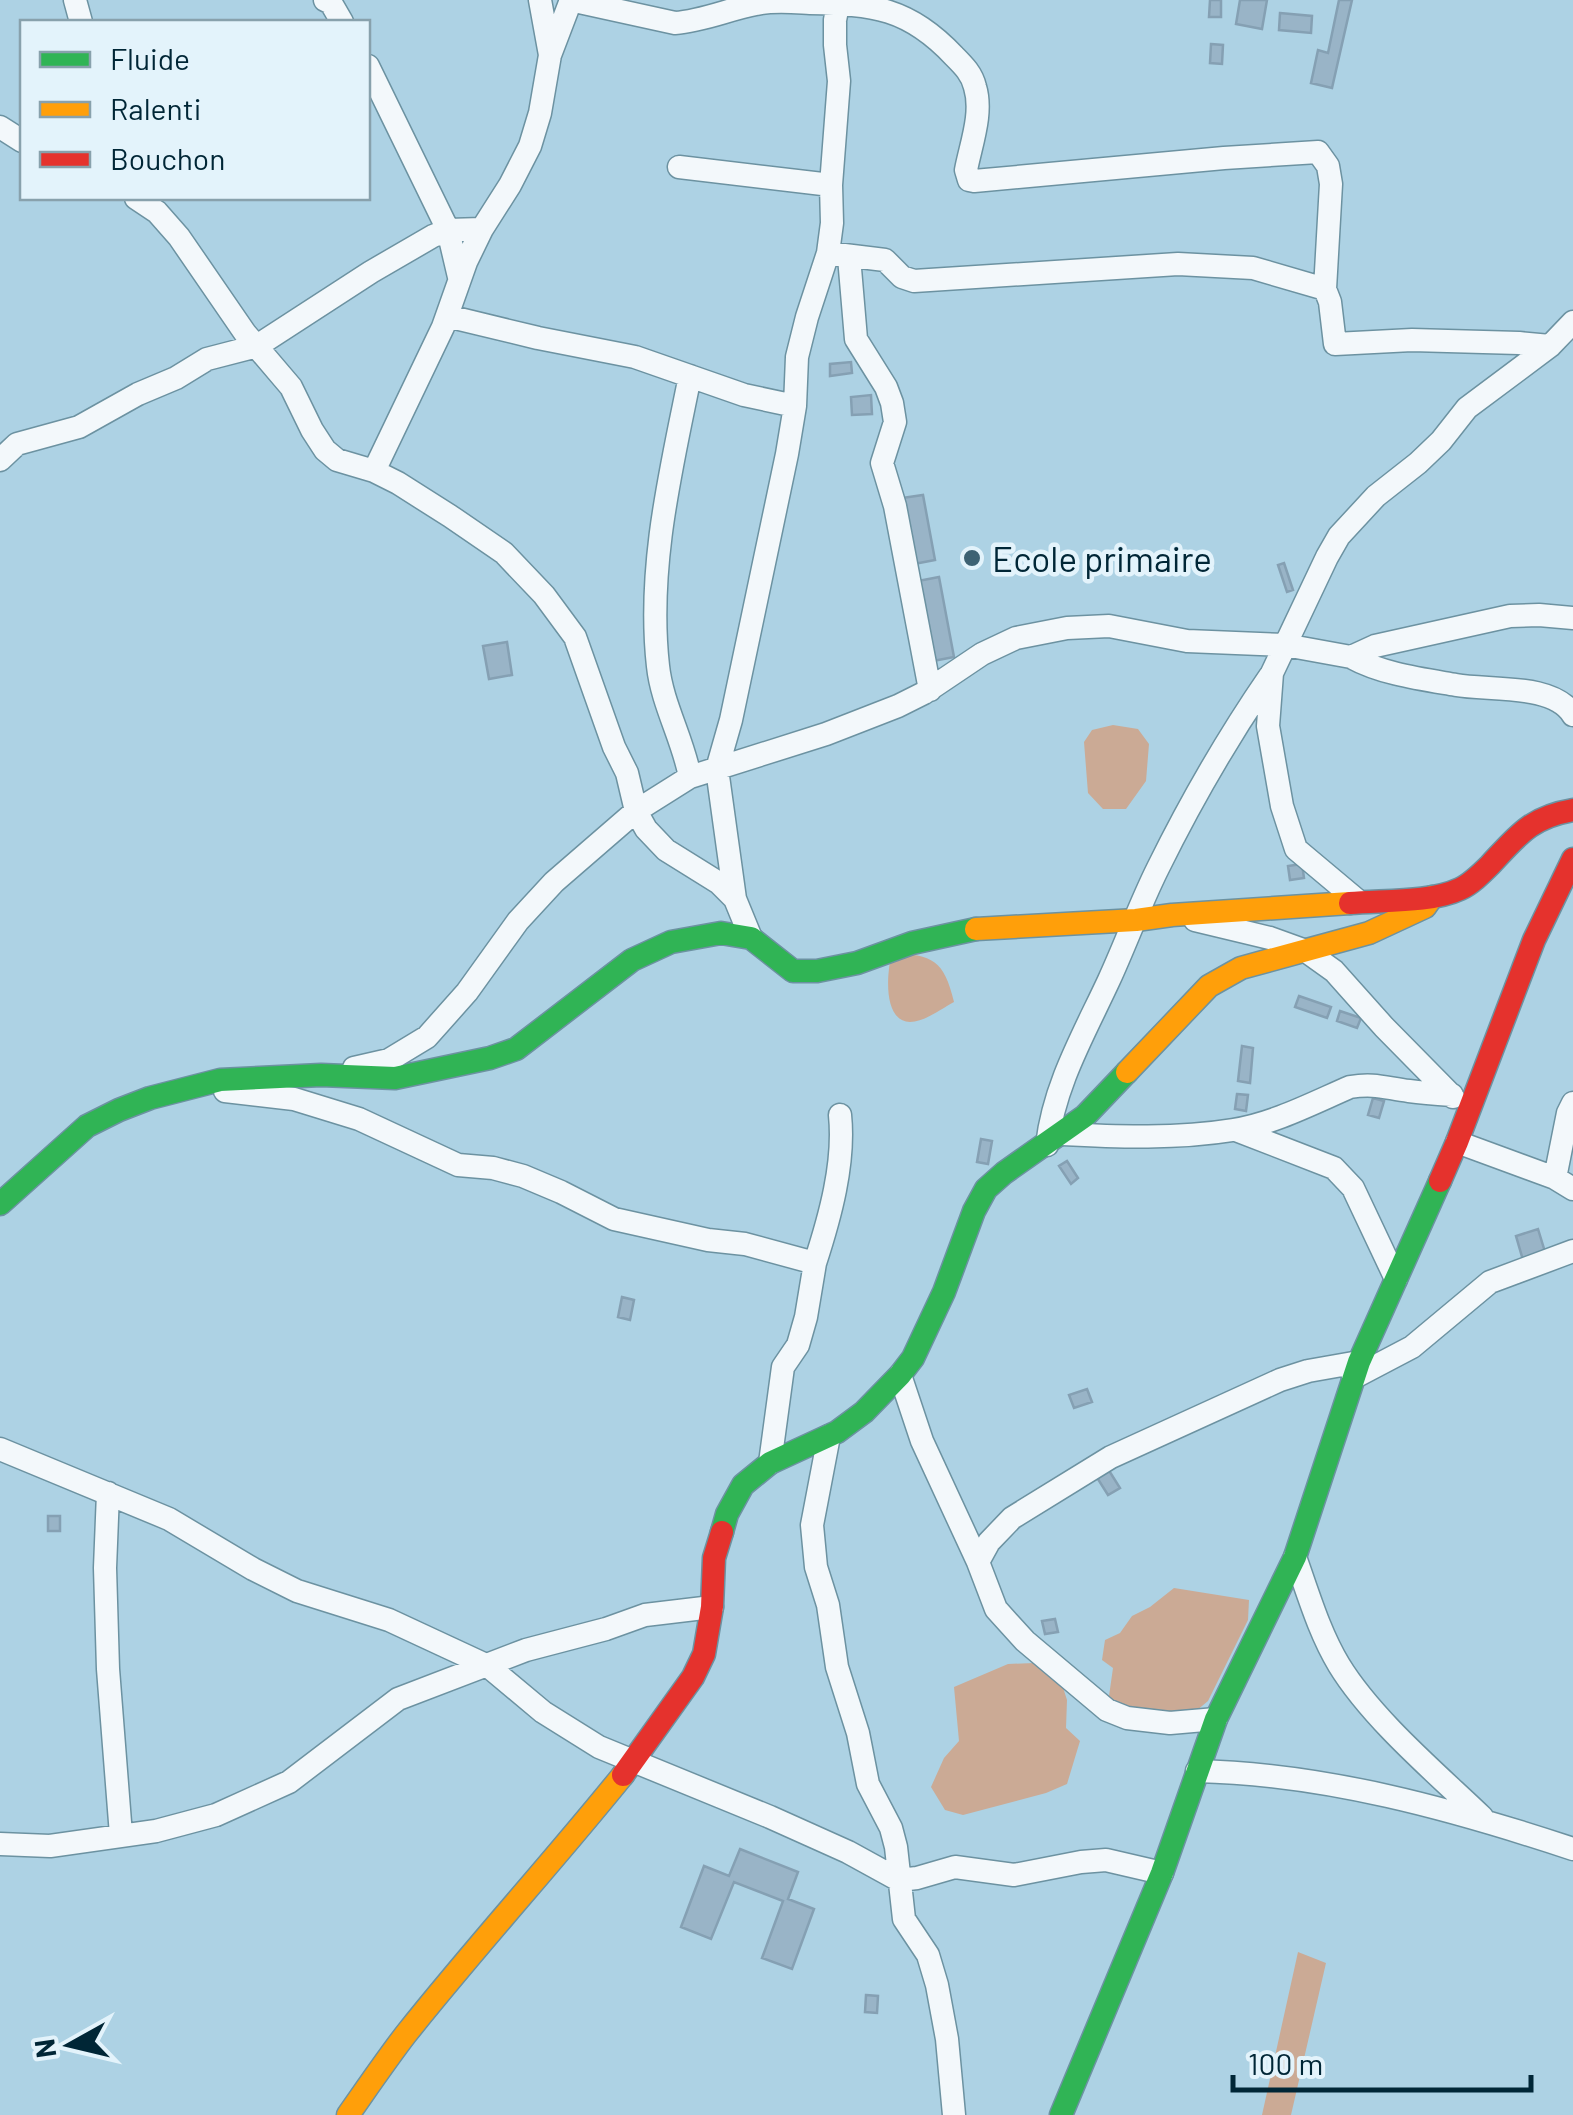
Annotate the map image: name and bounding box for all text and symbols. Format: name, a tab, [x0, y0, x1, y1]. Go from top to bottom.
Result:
legend	[20, 20, 370, 200]
text: Fluide	[110, 40, 190, 76]
text: Ralenti	[110, 90, 201, 126]
text: Bouchon	[110, 140, 225, 176]
place label: Ecole primaire	[992, 537, 1212, 579]
marker: Ecole primaire	[961, 547, 983, 569]
north arrow	[20, 1995, 120, 2095]
scale bar	[1233, 2030, 1530, 2092]
text: N	[26, 2037, 62, 2060]
text: 100 m	[1248, 2045, 1323, 2081]

